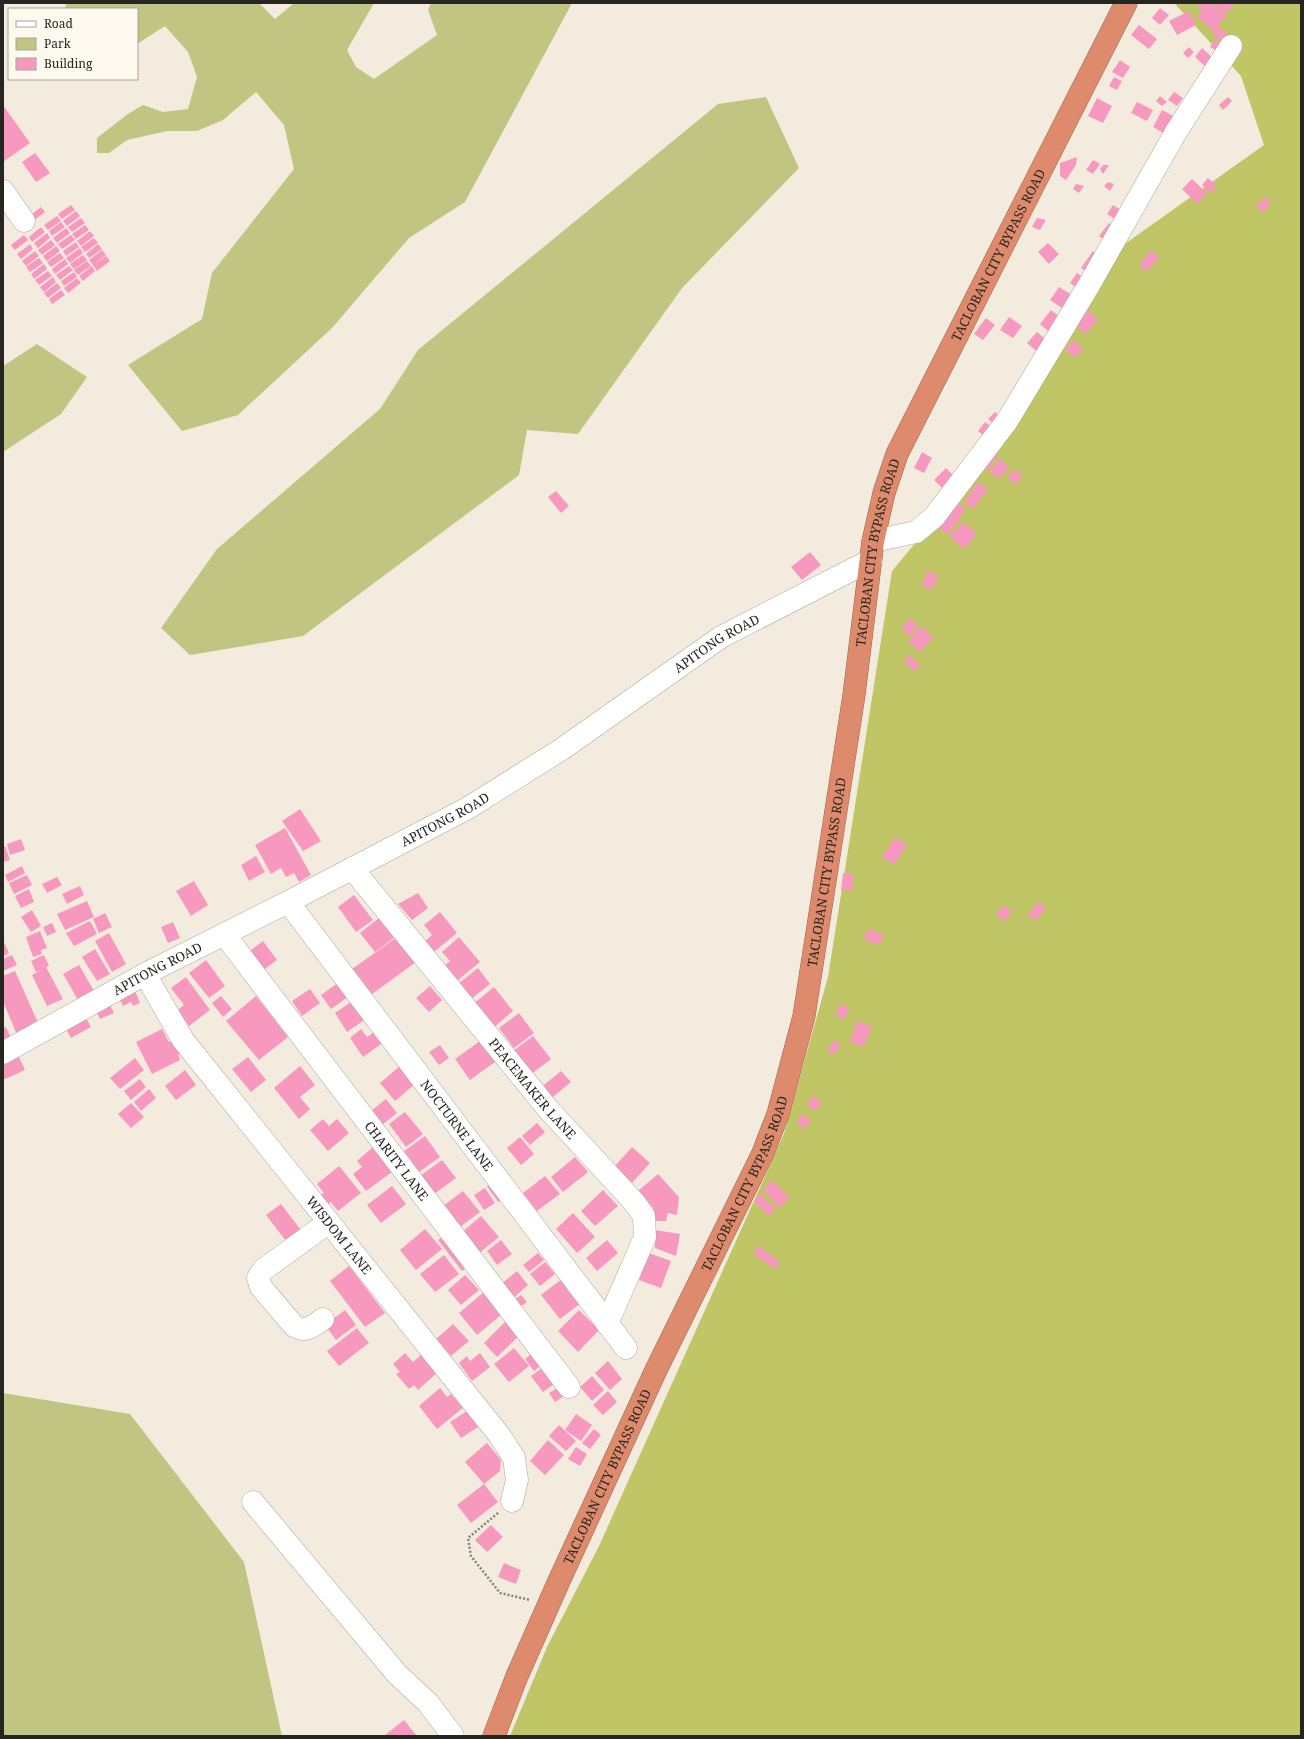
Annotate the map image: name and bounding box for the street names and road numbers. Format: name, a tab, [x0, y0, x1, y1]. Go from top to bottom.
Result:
street label: TACLOBAN CITY BYPASS ROAD	[947, 166, 1049, 344]
street label: TACLOBAN CITY BYPASS ROAD	[851, 456, 904, 647]
street label: APITONG ROAD	[670, 610, 762, 677]
street label: TACLOBAN CITY BYPASS ROAD	[803, 776, 850, 968]
street label: APITONG ROAD	[398, 788, 493, 851]
street label: APITONG ROAD	[110, 938, 205, 999]
street label: PEACEMAKER LANE	[485, 1034, 580, 1143]
street label: NOCTURNE LANE	[417, 1076, 498, 1174]
street label: TACLOBAN CITY BYPASS ROAD	[697, 1094, 791, 1274]
street label: CHARITY LANE	[361, 1117, 433, 1204]
street label: WISDOM LANE	[302, 1192, 376, 1278]
street label: TACLOBAN CITY BYPASS ROAD	[559, 1386, 655, 1567]

